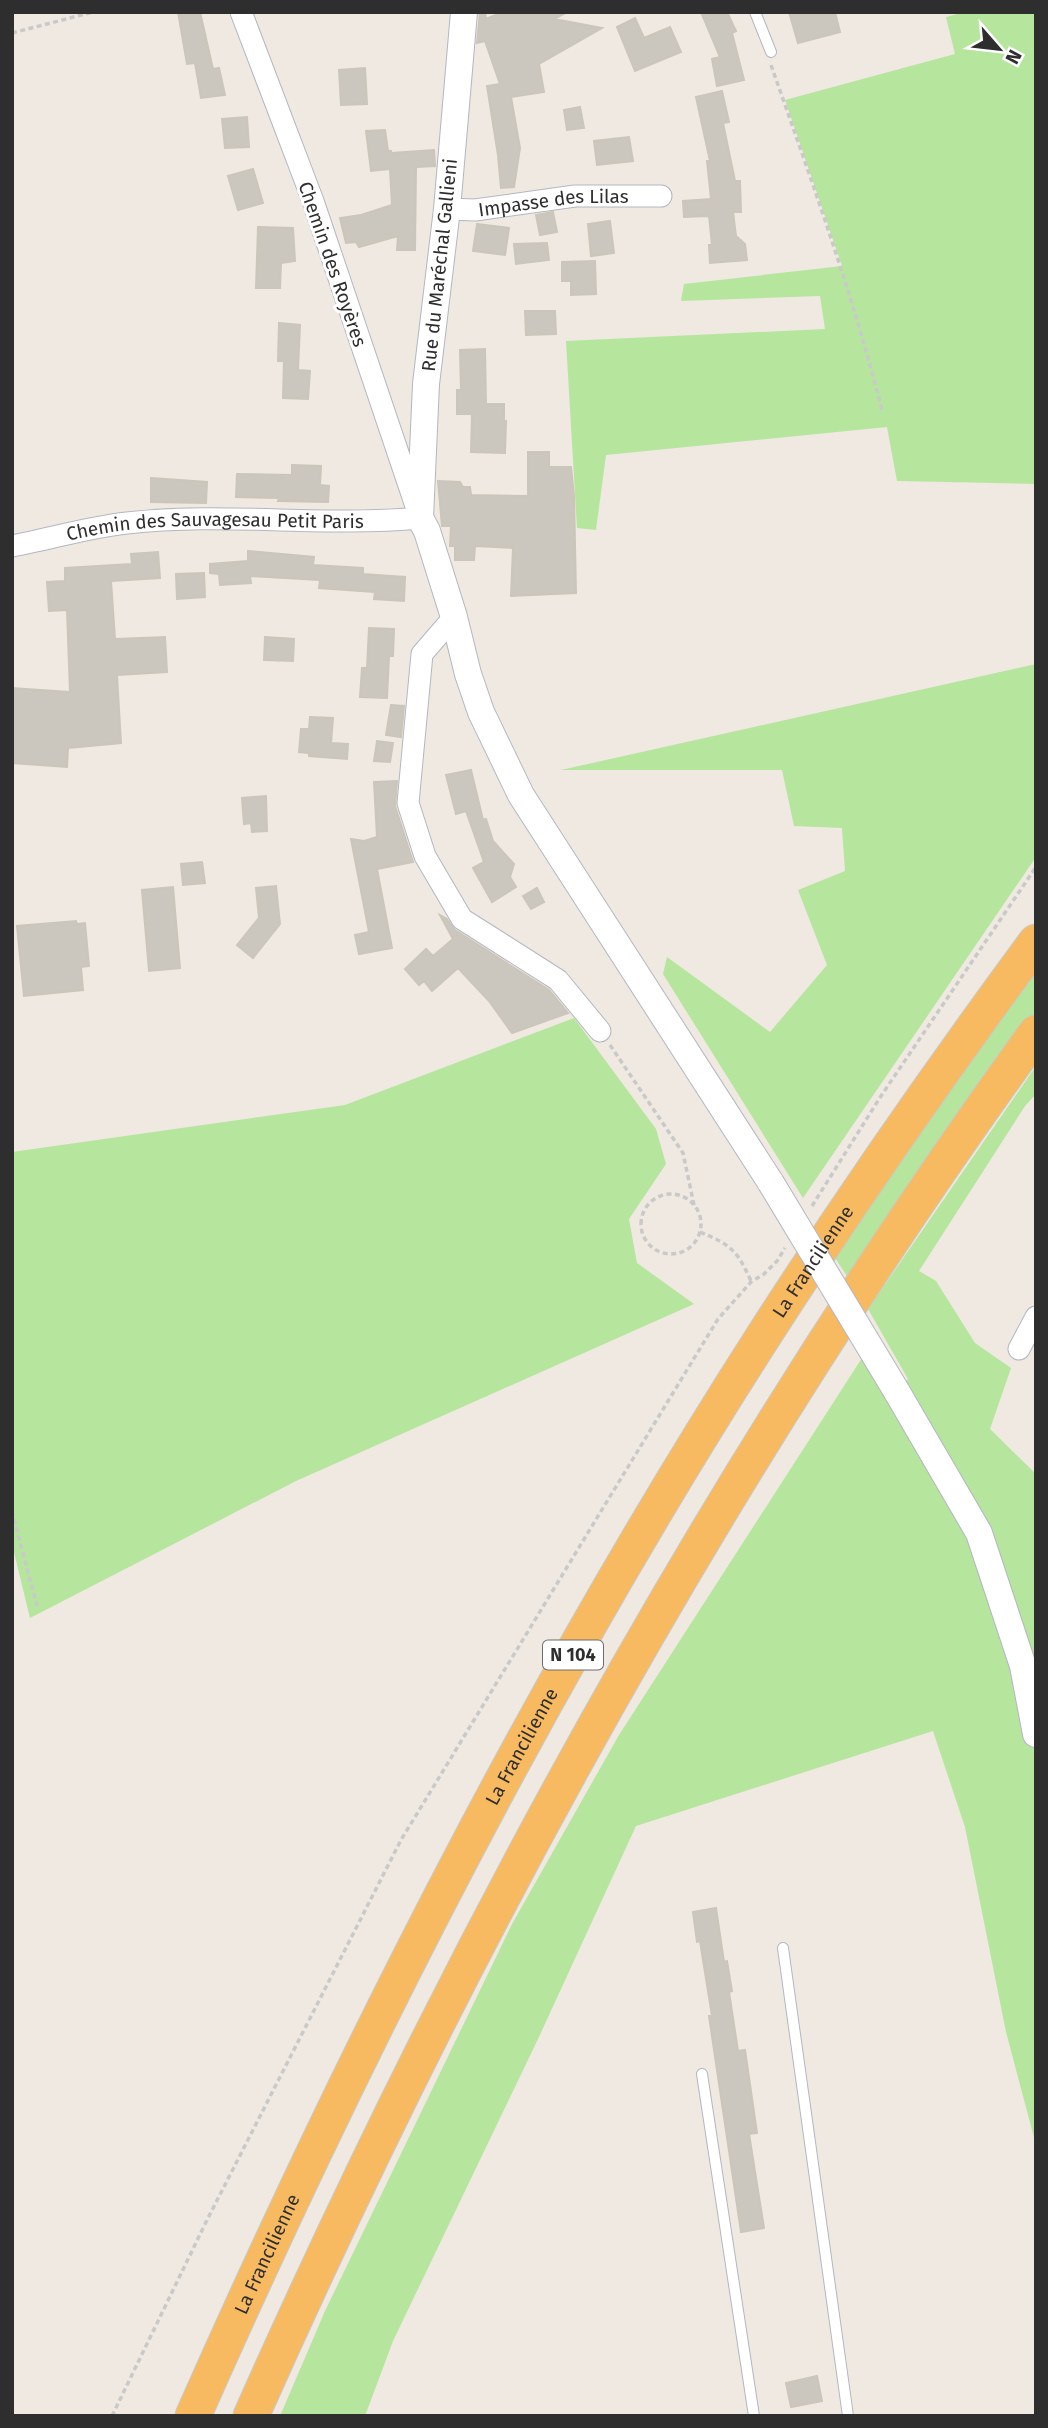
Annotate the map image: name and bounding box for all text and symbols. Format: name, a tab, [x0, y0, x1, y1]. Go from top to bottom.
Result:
north arrow	[964, 14, 1034, 84]
text: N	[1000, 46, 1027, 68]
street label: Rue du Maréchal Gallieni	[417, 157, 462, 373]
street label: Chemin des Royères	[293, 179, 372, 350]
street label: Impasse des Lilas	[477, 185, 629, 221]
street label: Chemin des Sauvagesau Petit Paris	[64, 508, 364, 546]
street label: La Francilienne	[768, 1201, 858, 1322]
road number: N 104	[543, 1640, 603, 1670]
street label: La Francilienne	[480, 1684, 563, 1809]
street label: La Francilienne	[229, 2190, 305, 2318]

